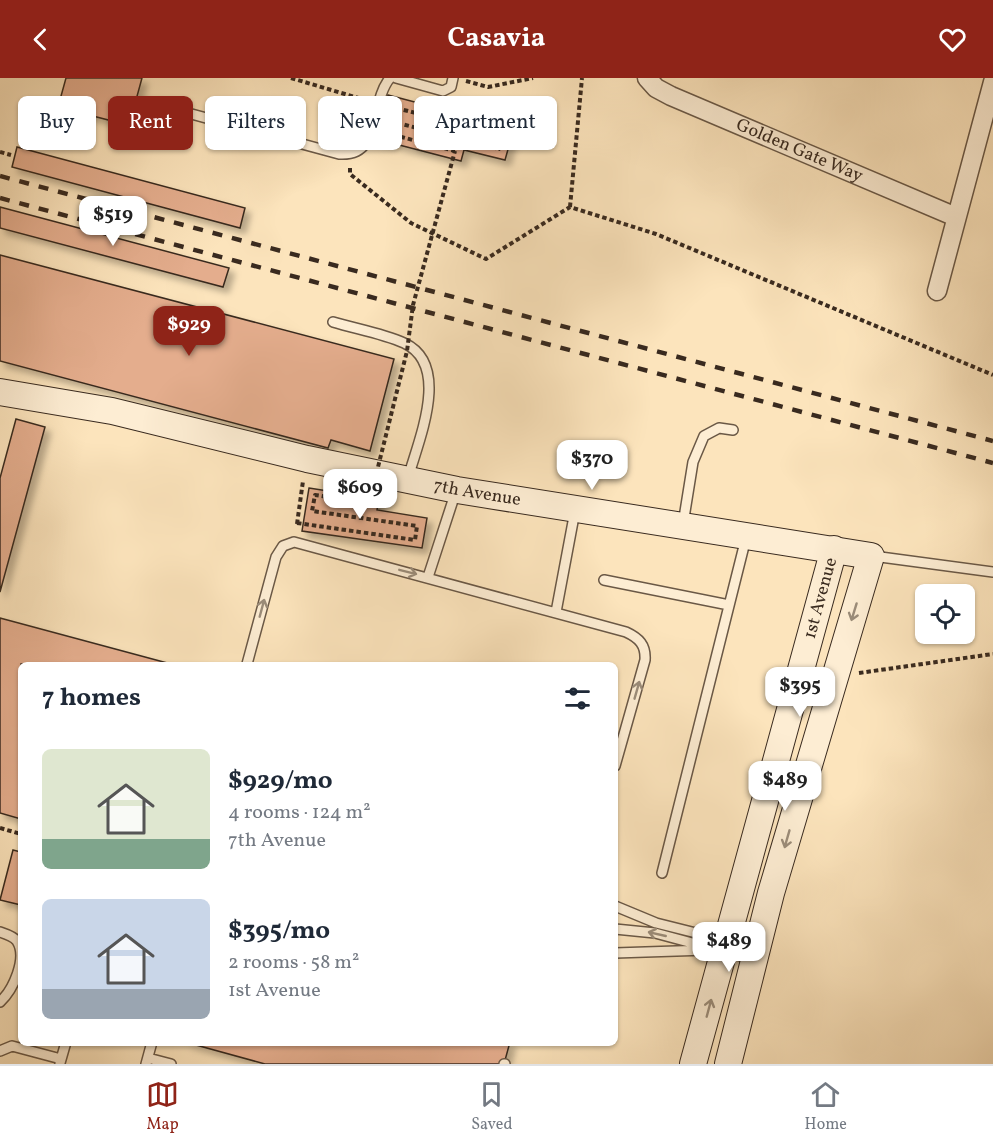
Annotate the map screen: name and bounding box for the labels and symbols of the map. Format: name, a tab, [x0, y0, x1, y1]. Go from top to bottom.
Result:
street label: Golden Gate Way	[732, 113, 867, 189]
pin: $519	[77, 196, 149, 247]
pin: $929	[153, 306, 225, 357]
pin: $370	[556, 440, 628, 491]
pin: $609	[324, 469, 396, 520]
street label: 7th Avenue	[431, 473, 523, 513]
street label: 1st Avenue	[797, 555, 844, 642]
one-way arrow	[398, 567, 417, 579]
one-way arrow	[257, 599, 268, 618]
one-way arrow	[848, 602, 859, 621]
pin: $395	[764, 667, 836, 718]
one-way arrow	[632, 681, 643, 700]
pin: $489	[749, 761, 821, 812]
one-way arrow	[781, 829, 792, 848]
pin: $489	[693, 922, 765, 973]
one-way arrow	[648, 928, 668, 939]
one-way arrow	[704, 998, 715, 1017]

